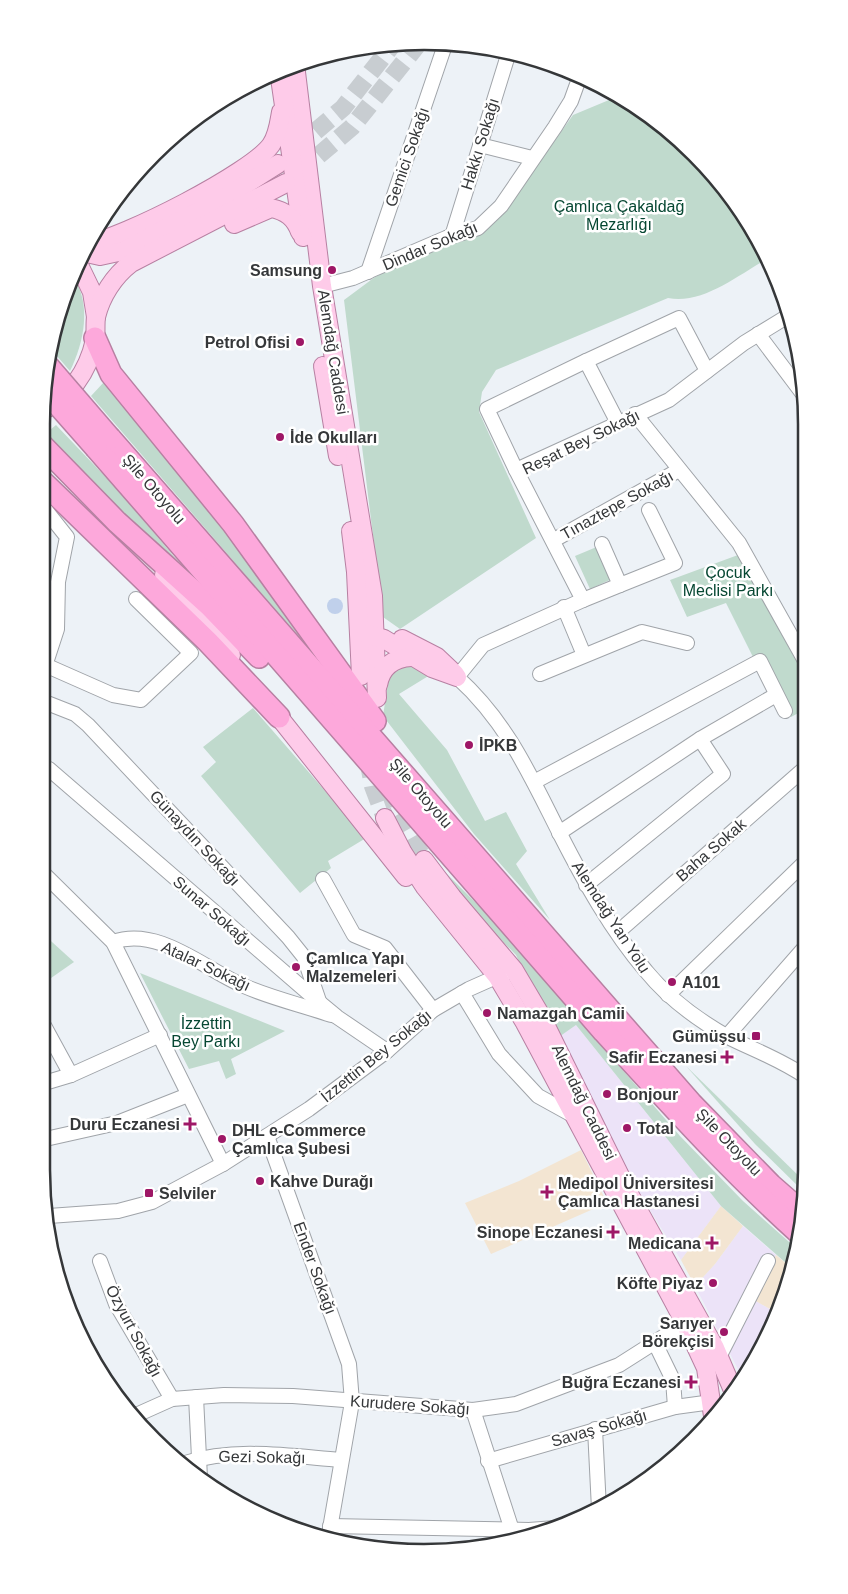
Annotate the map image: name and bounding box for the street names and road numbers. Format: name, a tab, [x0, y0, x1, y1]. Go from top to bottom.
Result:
street label: Hakkı Sokağı	[458, 96, 502, 192]
street label: Gemici Sokağı	[382, 105, 432, 209]
street label: Dindar Sokağı	[380, 218, 480, 274]
street label: Alemdağ Caddesi	[315, 288, 351, 416]
street label: Reşat Bey Sokağı	[520, 406, 642, 478]
street label: Şile Otoyolu	[119, 451, 189, 527]
street label: Tınaztepe Sokağı	[558, 467, 676, 543]
street label: Şile Otoyolu	[386, 755, 456, 831]
street label: Günaydın Sokağı	[147, 787, 243, 889]
street label: Baha Sokak	[673, 815, 750, 885]
street label: Alemdağ Yan Yolu	[569, 858, 653, 976]
street label: Sunar Sokağı	[170, 873, 254, 949]
street label: Atalar Sokağı	[159, 938, 253, 994]
street label: İzzettin Bey Sokağı	[317, 1006, 435, 1106]
street label: Alemdağ Caddesi	[549, 1042, 619, 1162]
street label: Şile Otoyolu	[693, 1105, 765, 1179]
street label: Ender Sokağı	[290, 1220, 340, 1316]
street label: Özyurt Sokağı	[103, 1282, 165, 1380]
street label: Kurudere Sokağı	[350, 1392, 470, 1418]
street label: Savaş Sokağı	[549, 1406, 649, 1450]
street label: Gezi Sokağı	[218, 1448, 306, 1466]

